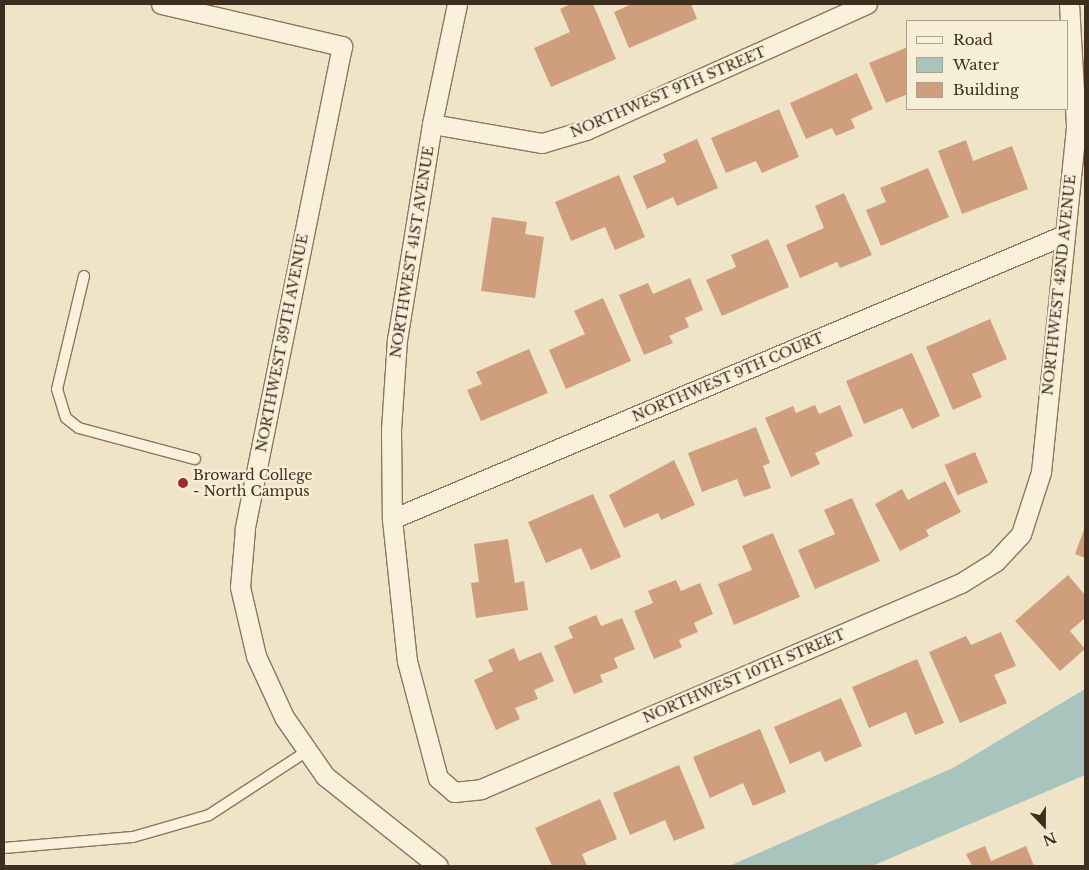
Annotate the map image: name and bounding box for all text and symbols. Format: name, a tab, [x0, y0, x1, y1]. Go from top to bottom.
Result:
legend	[906, 20, 1069, 110]
text: Road	[953, 30, 993, 49]
street label: NORTHWEST 9TH STREET	[568, 43, 768, 141]
text: Water	[953, 55, 999, 74]
text: Building	[953, 80, 1019, 99]
street label: NORTHWEST 41ST AVENUE	[387, 144, 437, 360]
street label: NORTHWEST 42ND AVENUE	[1039, 173, 1079, 397]
street label: NORTHWEST 39TH AVENUE	[252, 232, 312, 454]
street label: NORTHWEST 9TH COURT	[630, 329, 826, 425]
place label: Broward College - North Campus	[193, 467, 313, 500]
marker: Broward College - North Campus	[177, 477, 189, 489]
street label: NORTHWEST 10TH STREET	[640, 626, 848, 726]
north arrow	[1019, 800, 1069, 850]
text: N	[1040, 828, 1059, 850]

